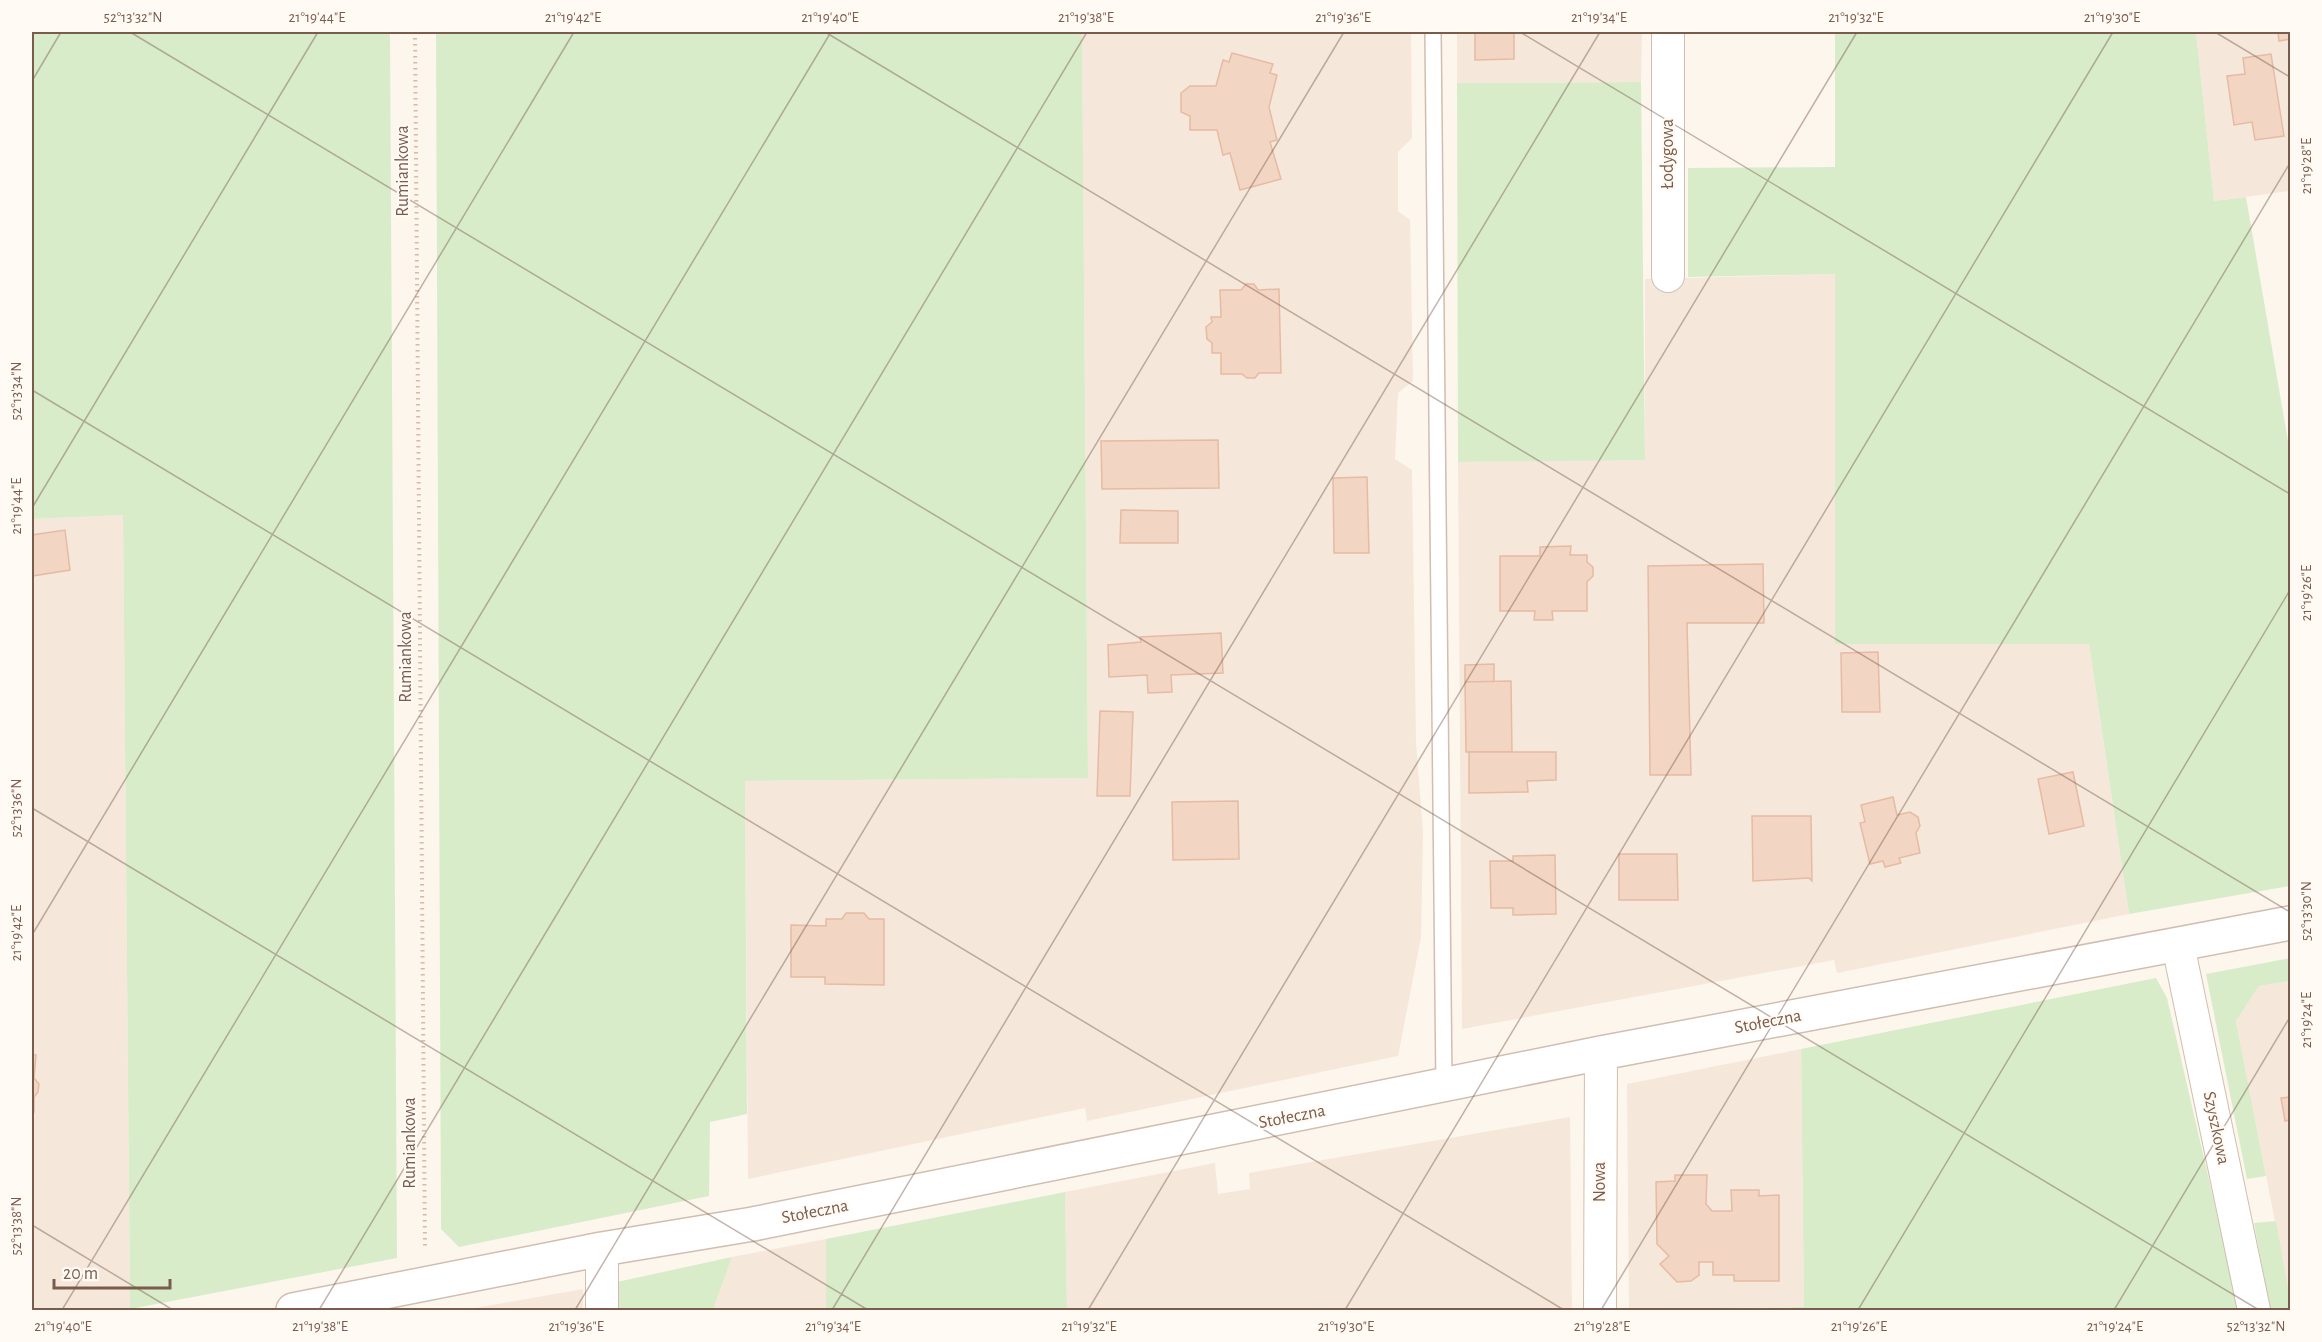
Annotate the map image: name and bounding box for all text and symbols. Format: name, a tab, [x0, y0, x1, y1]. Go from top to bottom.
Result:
text: 52°13'32"N	[104, 10, 162, 25]
text: 21°19'44"E	[289, 10, 345, 25]
text: 21°19'42"E	[545, 10, 601, 25]
text: 21°19'40"E	[801, 10, 859, 25]
text: 21°19'38"E	[1058, 10, 1114, 25]
text: 21°19'36"E	[1315, 10, 1371, 25]
text: 21°19'34"E	[1571, 10, 1627, 25]
text: 21°19'32"E	[1828, 10, 1884, 25]
text: 21°19'30"E	[2084, 10, 2140, 25]
street label: Łodygowa	[1659, 119, 1677, 189]
street label: Rumiankowa	[394, 125, 412, 217]
text: 21°19'28"E	[2299, 138, 2314, 194]
text: 52°13'34"N	[9, 361, 24, 421]
text: 21°19'44"E	[9, 478, 24, 534]
text: 21°19'26"E	[2299, 565, 2314, 621]
street label: Rumiankowa	[397, 611, 415, 703]
text: 52°13'36"N	[9, 779, 24, 838]
text: 52°13'30"N	[2299, 881, 2314, 941]
text: 21°19'42"E	[9, 905, 24, 961]
text: 21°19'24"E	[2299, 992, 2314, 1048]
street label: Stołeczna	[1733, 1007, 1803, 1037]
street label: Szyszkowa	[2199, 1090, 2233, 1166]
street label: Rumiankowa	[401, 1097, 419, 1189]
street label: Stołeczna	[1257, 1102, 1327, 1132]
street label: Nowa	[1591, 1162, 1609, 1202]
text: 52°13'38"N	[9, 1196, 24, 1256]
street label: Stołeczna	[780, 1197, 850, 1227]
scale bar	[54, 1252, 170, 1290]
text: 20 m	[63, 1265, 98, 1283]
text: 21°19'40"E	[34, 1319, 92, 1334]
text: 21°19'38"E	[292, 1319, 348, 1334]
text: 21°19'36"E	[548, 1319, 604, 1334]
text: 21°19'34"E	[805, 1319, 861, 1334]
text: 21°19'32"E	[1061, 1319, 1117, 1334]
text: 21°19'30"E	[1318, 1319, 1374, 1334]
text: 21°19'28"E	[1574, 1319, 1630, 1334]
text: 21°19'26"E	[1831, 1319, 1887, 1334]
text: 21°19'24"E	[2087, 1319, 2143, 1334]
text: 52°13'32"N	[2227, 1319, 2285, 1334]

